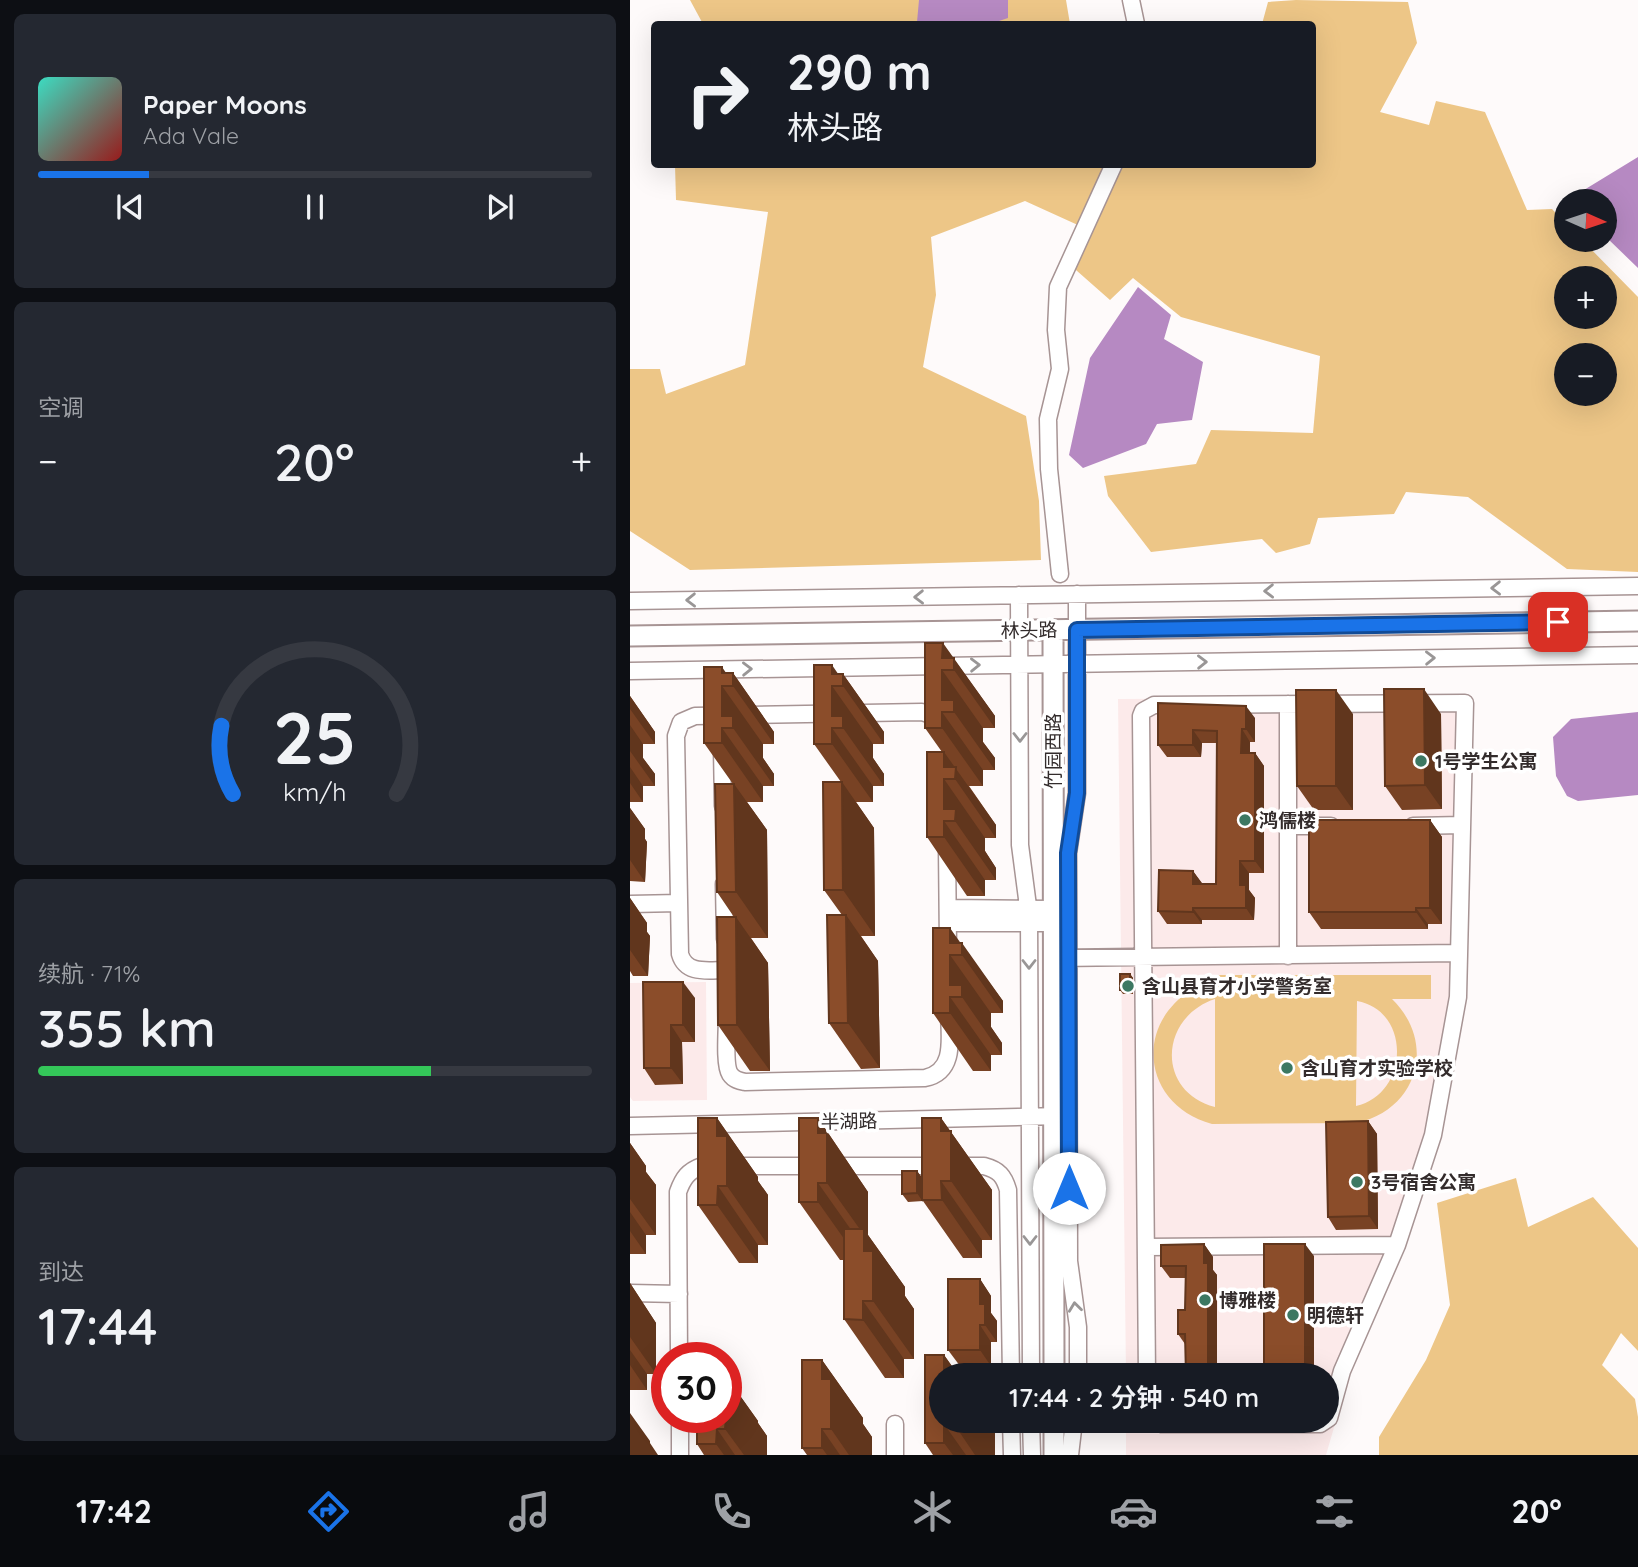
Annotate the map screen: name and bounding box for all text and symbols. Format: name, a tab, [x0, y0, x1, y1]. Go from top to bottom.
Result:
text: 290 m	[787, 41, 932, 102]
icon: right	[672, 49, 763, 140]
text: Paper Moons	[143, 88, 307, 121]
text: 林头路	[787, 107, 883, 147]
text: Ada Vale	[143, 121, 239, 150]
icon: previous	[111, 188, 149, 226]
icon: pause	[296, 188, 334, 226]
icon: next	[481, 188, 519, 226]
north arrow	[1554, 189, 1617, 252]
map controls	[1554, 189, 1617, 406]
button: +	[1554, 266, 1617, 329]
button: −	[1554, 343, 1617, 406]
text: 空调	[38, 393, 84, 422]
text: 20°	[274, 429, 354, 494]
text: −	[38, 437, 58, 485]
text: +	[571, 437, 592, 485]
one-way arrow	[1491, 580, 1501, 596]
one-way arrow	[1263, 584, 1274, 599]
one-way arrow	[913, 589, 924, 604]
one-way arrow	[686, 592, 696, 608]
pin	[1528, 592, 1588, 652]
icon: arrive	[1539, 603, 1577, 641]
street label: 林头路	[1000, 618, 1058, 642]
one-way arrow	[1425, 650, 1435, 666]
one-way arrow	[1197, 654, 1208, 670]
one-way arrow	[969, 658, 980, 673]
one-way arrow	[742, 661, 753, 677]
text: 25	[273, 691, 357, 782]
street label: 竹园西路	[1041, 713, 1065, 789]
one-way arrow	[1012, 732, 1028, 743]
place label: 1号学生公寓	[1435, 749, 1537, 773]
marker: 1号学生公寓	[1413, 753, 1429, 769]
text: km/h	[283, 775, 347, 806]
place label: 鸿儒楼	[1259, 808, 1316, 832]
marker: 鸿儒楼	[1237, 812, 1253, 828]
text: 续航 · 71%	[38, 959, 140, 988]
one-way arrow	[1021, 959, 1037, 969]
place label: 含山县育才小学警务室	[1142, 974, 1332, 998]
marker: 含山县育才小学警务室	[1120, 978, 1136, 994]
text: 355 km	[38, 995, 216, 1060]
place label: 含山育才实验学校	[1301, 1056, 1453, 1080]
marker: 含山育才实验学校	[1279, 1060, 1295, 1076]
street label: 半湖路	[820, 1109, 878, 1133]
position arrow	[1032, 1151, 1106, 1225]
place label: 3号宿舍公寓	[1371, 1170, 1476, 1194]
marker: 3号宿舍公寓	[1349, 1174, 1365, 1190]
one-way arrow	[1022, 1235, 1038, 1246]
text: 到达	[38, 1257, 84, 1286]
place label: 博雅楼	[1219, 1288, 1276, 1312]
marker: 博雅楼	[1197, 1292, 1213, 1308]
text: 17:44	[38, 1293, 158, 1358]
one-way arrow	[1068, 1302, 1083, 1313]
place label: 明德轩	[1307, 1303, 1364, 1327]
marker: 明德轩	[1285, 1307, 1301, 1323]
speed limit sign: 30	[651, 1342, 742, 1433]
text: 17:44 · 2 分钟 · 540 m	[1009, 1381, 1259, 1414]
icon: directions	[304, 1487, 353, 1536]
icon: music	[505, 1487, 554, 1536]
icon: phone	[707, 1487, 756, 1536]
icon: climate	[908, 1487, 957, 1536]
icon: car	[1109, 1487, 1158, 1536]
icon: filters	[1310, 1487, 1359, 1536]
text: 17:42	[76, 1491, 152, 1531]
text: 20°	[1511, 1491, 1562, 1531]

